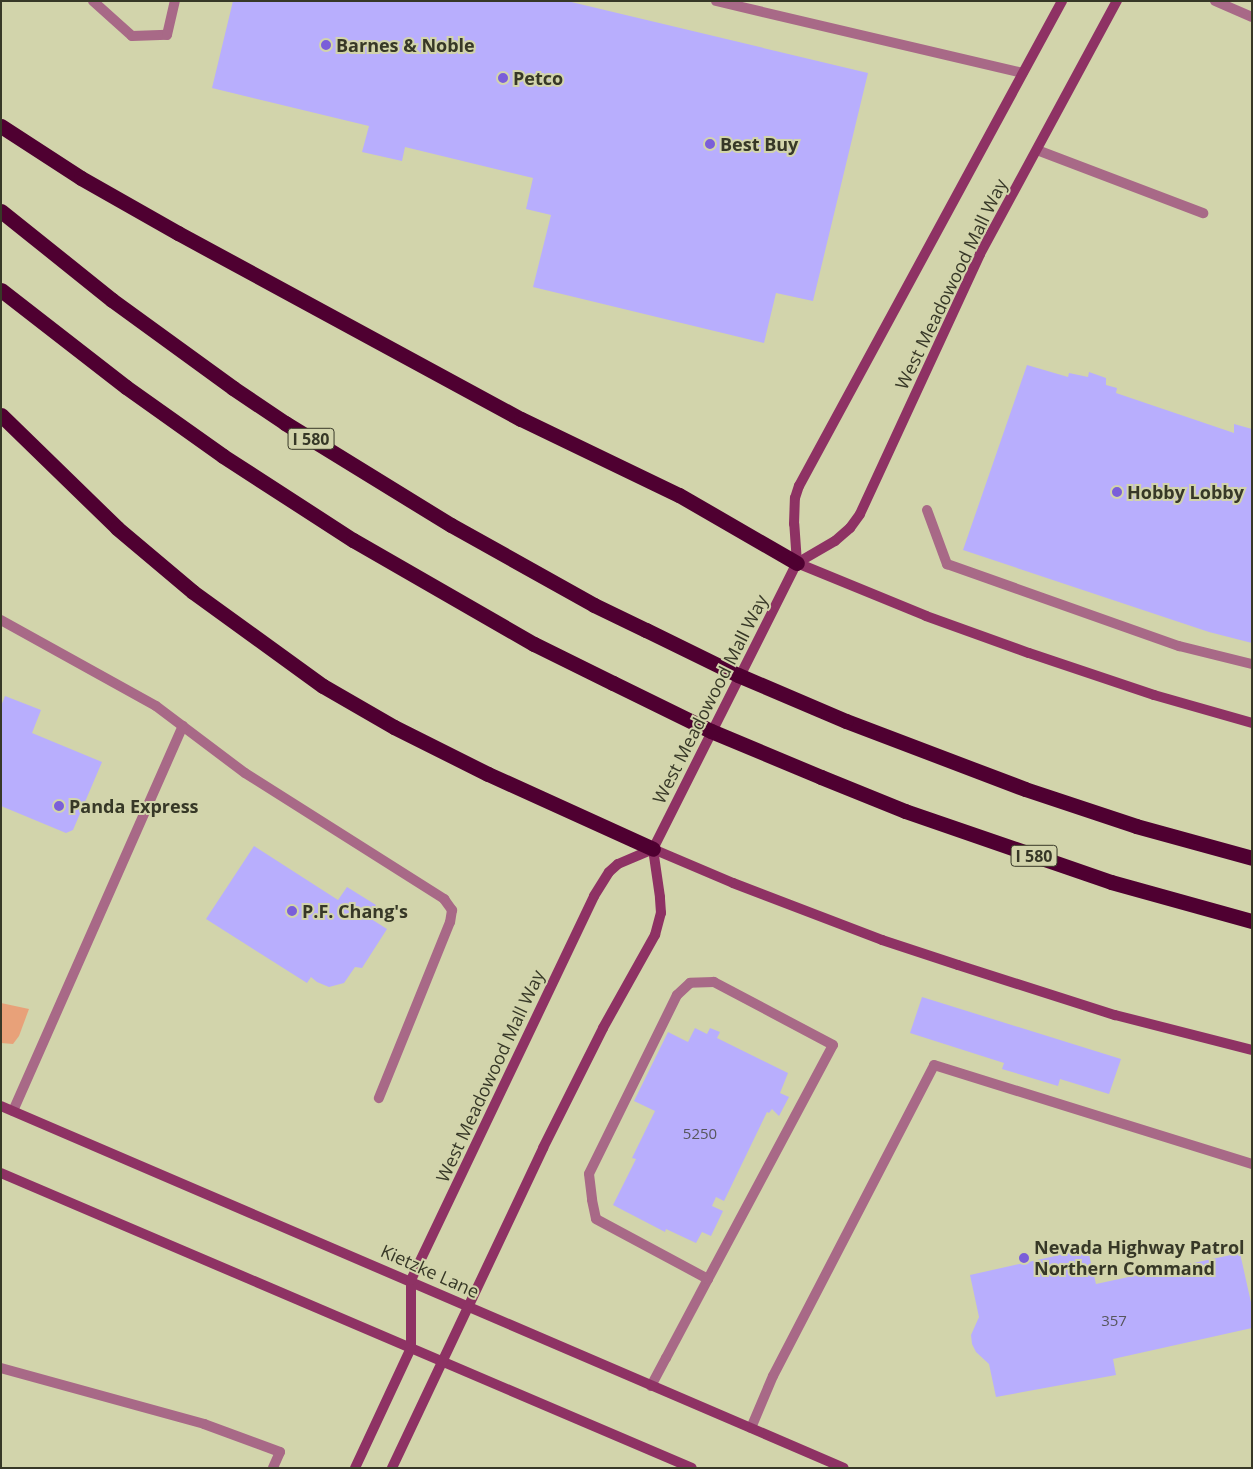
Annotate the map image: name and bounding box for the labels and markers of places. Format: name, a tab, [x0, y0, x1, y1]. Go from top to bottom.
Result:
place label: Barnes & Noble	[336, 34, 475, 56]
marker: Barnes & Noble	[320, 39, 332, 51]
place label: Petco	[513, 67, 563, 89]
marker: Petco	[497, 72, 509, 84]
place label: Best Buy	[720, 133, 798, 155]
marker: Best Buy	[704, 138, 716, 150]
place label: Hobby Lobby	[1127, 481, 1244, 503]
marker: Hobby Lobby	[1111, 486, 1123, 498]
place label: Panda Express	[69, 795, 199, 817]
marker: Panda Express	[53, 800, 65, 812]
place label: P.F. Chang's	[302, 900, 408, 922]
marker: P.F. Chang's	[286, 905, 298, 917]
place label: Nevada Highway Patrol Northern Command	[1034, 1237, 1245, 1280]
marker: Nevada Highway Patrol Northern Command	[1018, 1252, 1030, 1264]

